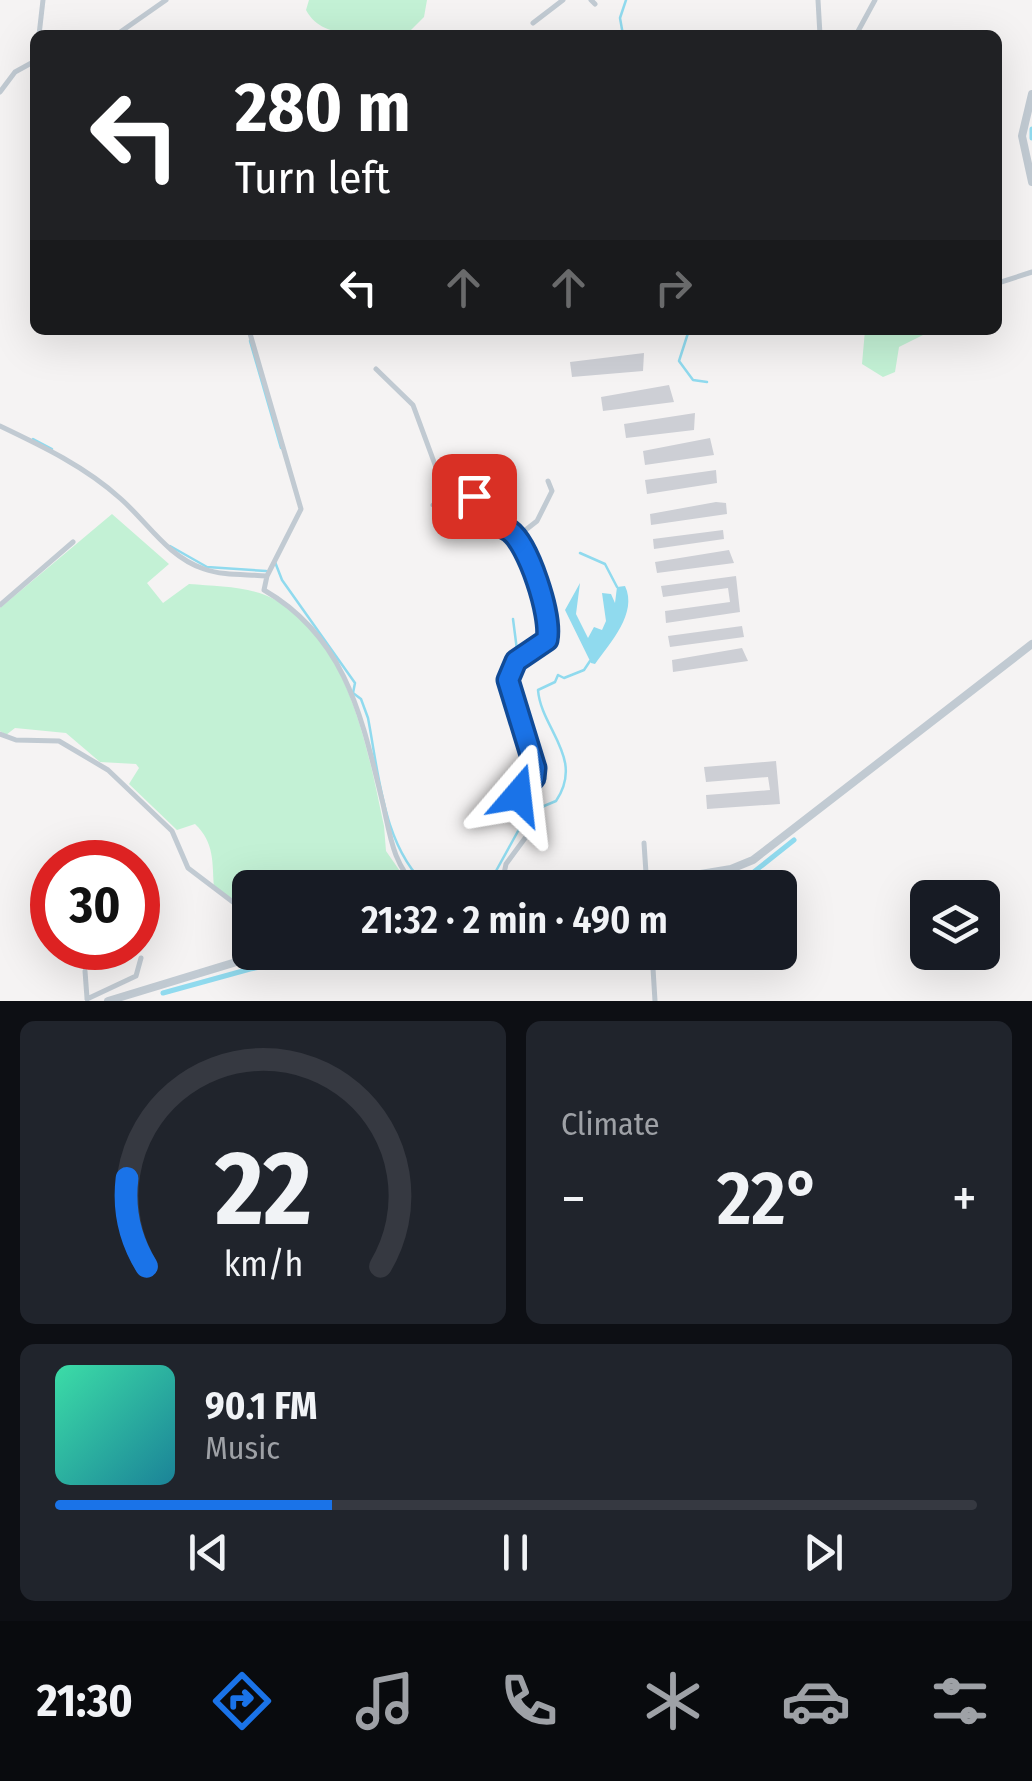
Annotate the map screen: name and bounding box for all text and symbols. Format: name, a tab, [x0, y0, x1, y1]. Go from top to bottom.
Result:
text: 280 m	[235, 66, 411, 150]
icon: left	[70, 70, 200, 200]
text: Turn left	[235, 151, 390, 205]
icon: left	[331, 260, 386, 315]
icon: ahead	[436, 260, 491, 315]
icon: ahead	[541, 260, 596, 315]
icon: right	[646, 260, 701, 315]
pin	[432, 454, 517, 539]
icon: arrive	[447, 469, 502, 524]
position arrow	[466, 743, 570, 847]
speed limit sign: 30	[30, 840, 160, 970]
map controls	[910, 880, 1000, 970]
button: layers	[910, 880, 1000, 970]
text: 21:32 · 2 min · 490 m	[361, 897, 668, 943]
text: Climate	[561, 1105, 660, 1143]
text: 22	[214, 1127, 311, 1252]
text: 22°	[717, 1154, 821, 1244]
text: −	[561, 1166, 586, 1232]
text: +	[952, 1166, 977, 1232]
text: km/h	[223, 1243, 303, 1285]
text: 90.1 FM	[205, 1383, 317, 1429]
text: Music	[205, 1429, 280, 1467]
icon: previous	[181, 1525, 236, 1580]
icon: pause	[488, 1525, 543, 1580]
icon: next	[796, 1525, 851, 1580]
icon: directions	[207, 1666, 277, 1736]
icon: music	[350, 1666, 420, 1736]
icon: phone	[494, 1666, 564, 1736]
icon: climate	[638, 1666, 708, 1736]
icon: car	[781, 1666, 851, 1736]
icon: filters	[925, 1666, 995, 1736]
text: 21:30	[37, 1674, 133, 1728]

